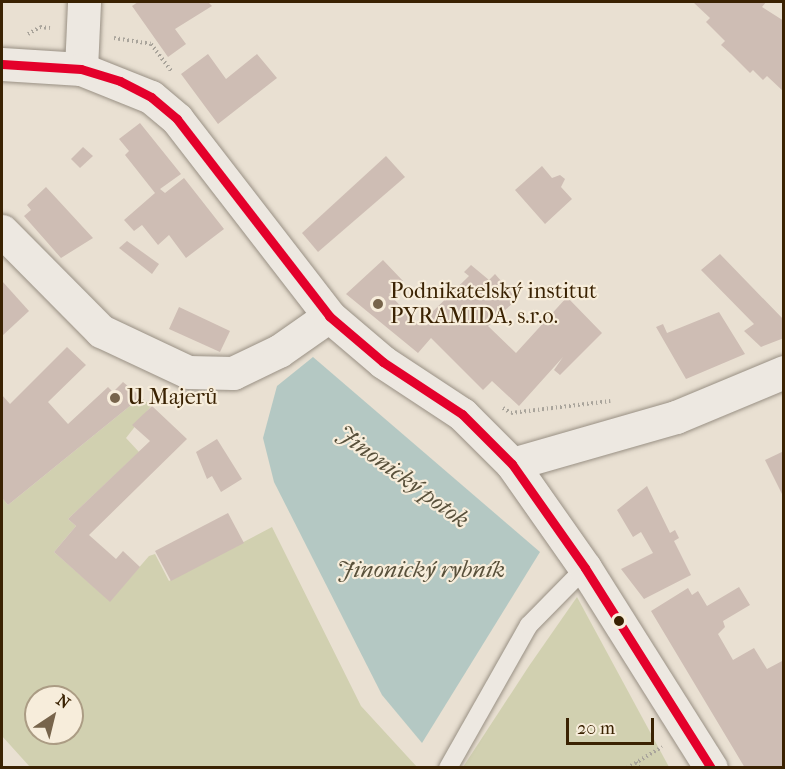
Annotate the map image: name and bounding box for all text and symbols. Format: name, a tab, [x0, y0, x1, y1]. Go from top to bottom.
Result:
place label: Podnikatelský institut PYRAMIDA, s.r.o.	[390, 278, 597, 330]
marker: Podnikatelský institut PYRAMIDA, s.r.o.	[371, 297, 385, 311]
place label: U Majerů	[127, 385, 217, 411]
marker: U Majerů	[108, 391, 122, 405]
water label: Jinonický potok	[331, 419, 475, 535]
water label: Jinonický rybník	[337, 556, 505, 584]
unlabelled marker	[613, 615, 625, 627]
north arrow	[24, 685, 84, 745]
text: N	[53, 690, 74, 713]
scale bar	[569, 706, 658, 744]
text: 20 m	[577, 718, 615, 739]

